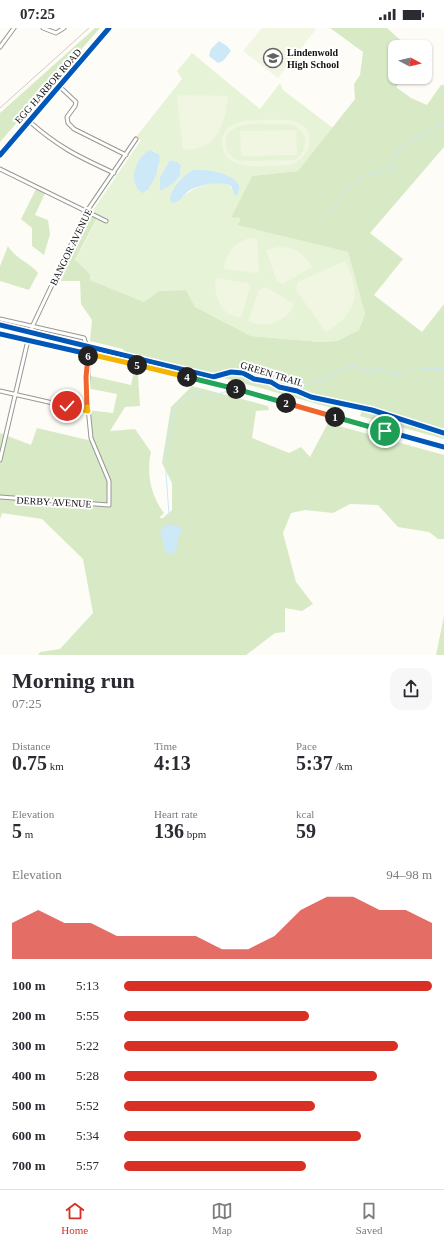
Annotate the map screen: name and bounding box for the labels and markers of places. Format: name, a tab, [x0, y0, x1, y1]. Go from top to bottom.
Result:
school or university icon: Lindenwold High School	[262, 47, 284, 69]
place label: Lindenwold High School	[287, 47, 339, 70]
pin: 6	[78, 346, 98, 366]
pin: 5	[127, 355, 147, 375]
pin: 4	[177, 367, 197, 387]
pin: 3	[226, 379, 246, 399]
pin	[50, 389, 84, 423]
pin: 2	[276, 393, 296, 413]
pin: 1	[325, 407, 345, 427]
pin	[368, 414, 402, 448]

